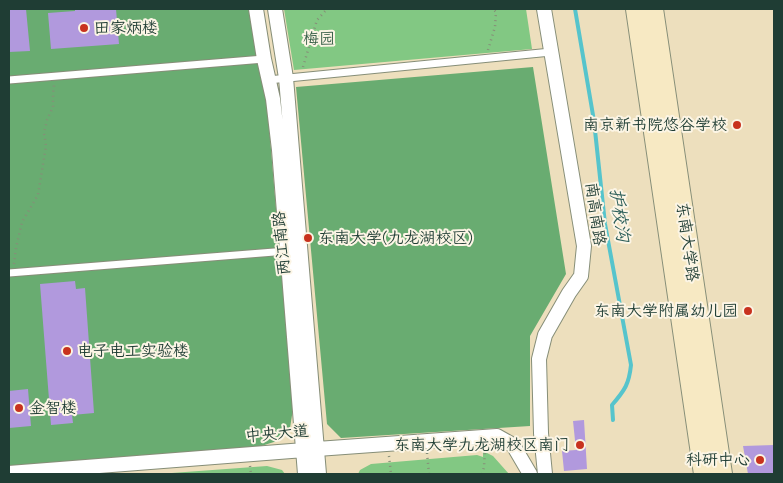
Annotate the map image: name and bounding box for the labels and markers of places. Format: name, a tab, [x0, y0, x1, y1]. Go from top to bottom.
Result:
place label: 田家炳楼	[94, 18, 158, 38]
marker: 田家炳楼	[78, 22, 90, 34]
place label: 南京新书院悠谷学校	[583, 115, 727, 135]
marker: 南京新书院悠谷学校	[731, 119, 743, 131]
place label: 东南大学(九龙湖校区)	[318, 228, 473, 248]
marker: 东南大学(九龙湖校区)	[302, 232, 314, 244]
place label: 东南大学附属幼儿园	[594, 301, 738, 321]
marker: 东南大学附属幼儿园	[742, 305, 754, 317]
place label: 电子电工实验楼	[77, 341, 189, 361]
marker: 电子电工实验楼	[61, 345, 73, 357]
place label: 金智楼	[29, 398, 77, 418]
marker: 金智楼	[13, 402, 25, 414]
place label: 东南大学九龙湖校区南门	[394, 435, 570, 455]
marker: 东南大学九龙湖校区南门	[574, 439, 586, 451]
place label: 科研中心	[686, 450, 750, 470]
marker: 科研中心	[754, 454, 766, 466]

